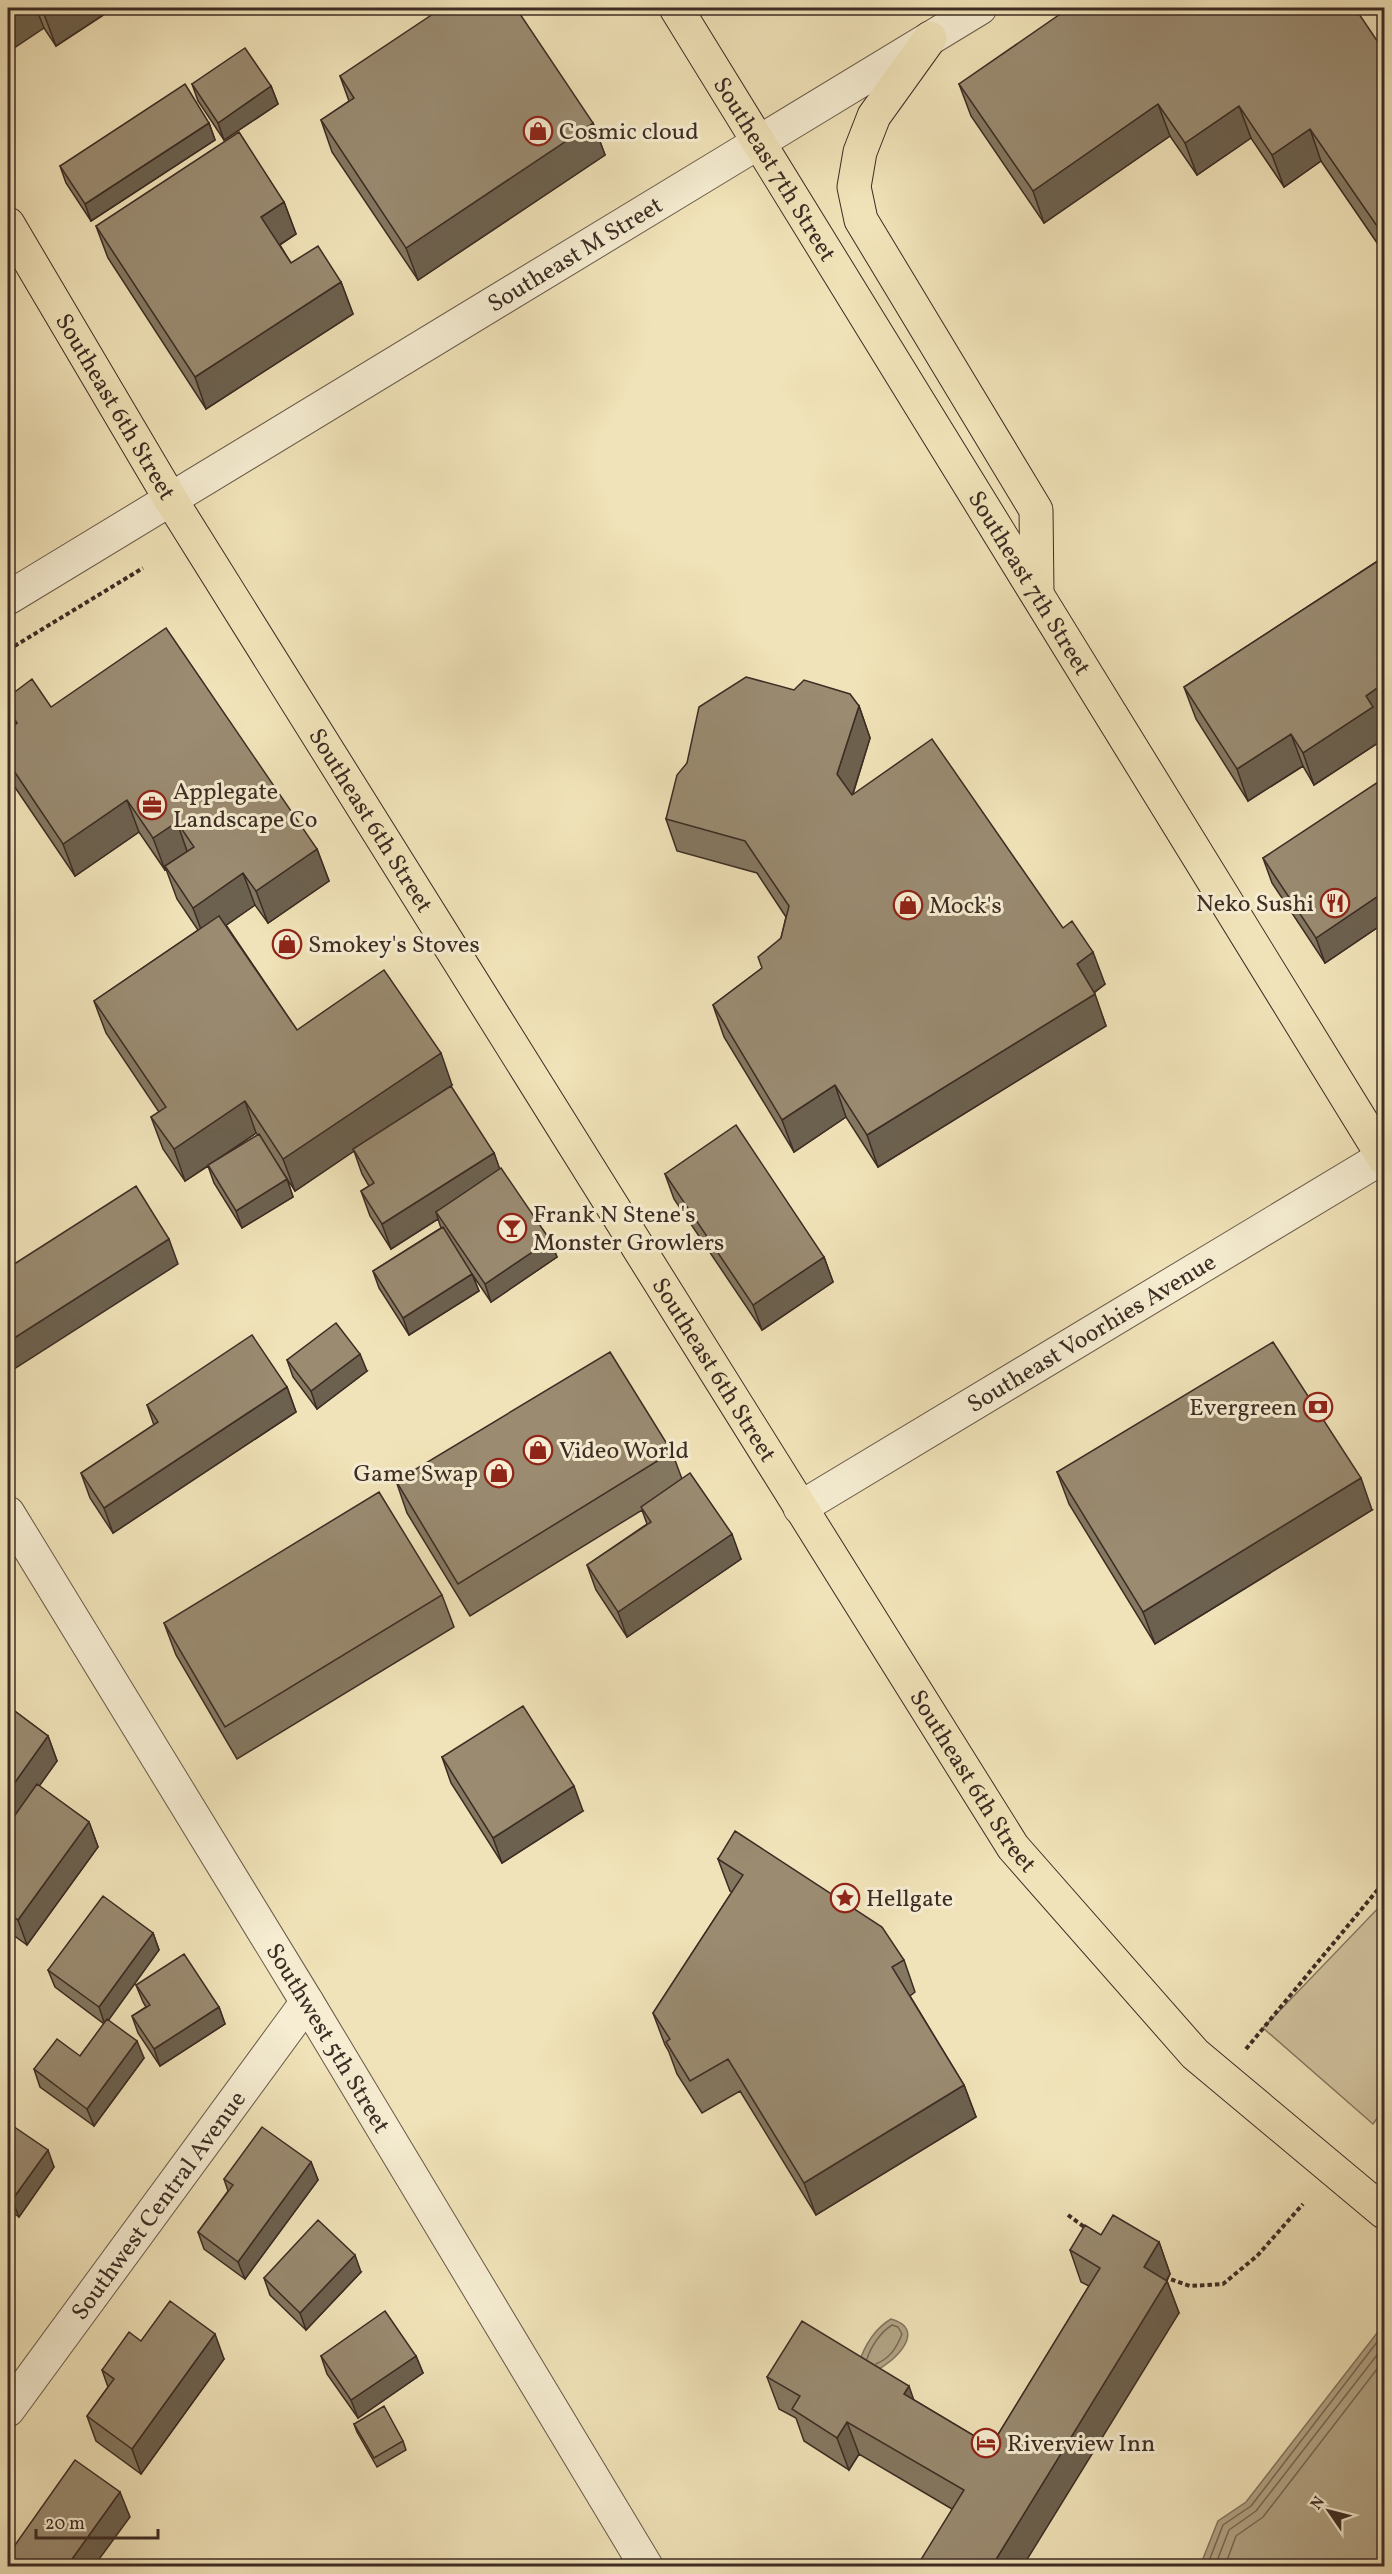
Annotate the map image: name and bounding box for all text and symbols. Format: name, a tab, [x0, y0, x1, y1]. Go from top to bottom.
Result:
street label: Southeast 7th Street	[703, 71, 843, 269]
shop icon: Cosmic cloud	[522, 115, 554, 147]
place label: Cosmic cloud	[559, 116, 699, 150]
street label: Southeast M Street	[482, 189, 670, 322]
street label: Southeast 6th Street	[46, 308, 183, 507]
street label: Southeast 7th Street	[958, 485, 1098, 683]
street label: Southeast 6th Street	[299, 722, 440, 920]
place label: Applegate Landscape Co	[173, 776, 318, 838]
office icon: Applegate Landscape Co	[136, 789, 168, 821]
restaurant icon: Neko Sushi	[1319, 887, 1351, 919]
place label: Neko Sushi	[1196, 888, 1314, 922]
shop icon: Mock's	[892, 889, 924, 921]
place label: Mock's	[929, 890, 1002, 924]
shop icon: Smokey's Stoves	[271, 928, 303, 960]
place label: Smokey's Stoves	[308, 929, 480, 963]
place label: Frank N Stene's Monster Growlers	[533, 1199, 724, 1261]
bar icon: Frank N Stene's Monster Growlers	[496, 1212, 528, 1244]
street label: Southeast Voorhies Avenue	[962, 1246, 1223, 1422]
street label: Southeast 6th Street	[642, 1272, 783, 1469]
bank icon: Evergreen	[1302, 1391, 1334, 1423]
place label: Evergreen	[1189, 1392, 1297, 1426]
shop icon: Video World	[522, 1434, 554, 1466]
place label: Video World	[559, 1435, 689, 1469]
shop icon: Game Swap	[483, 1457, 515, 1489]
place label: Game Swap	[354, 1458, 478, 1492]
street label: Southeast 6th Street	[900, 1684, 1043, 1881]
place icon: Hellgate	[829, 1882, 861, 1914]
place label: Hellgate	[866, 1883, 953, 1917]
street label: Southwest 5th Street	[256, 1937, 397, 2141]
street label: Southwest Central Avenue	[64, 2085, 255, 2328]
hotel icon: Riverview Inn	[970, 2427, 1002, 2459]
place label: Riverview Inn	[1007, 2428, 1155, 2462]
north arrow	[1299, 2481, 1359, 2541]
text: N	[1306, 2492, 1331, 2515]
scale bar	[36, 2502, 158, 2540]
text: 20 m	[45, 2512, 85, 2537]

